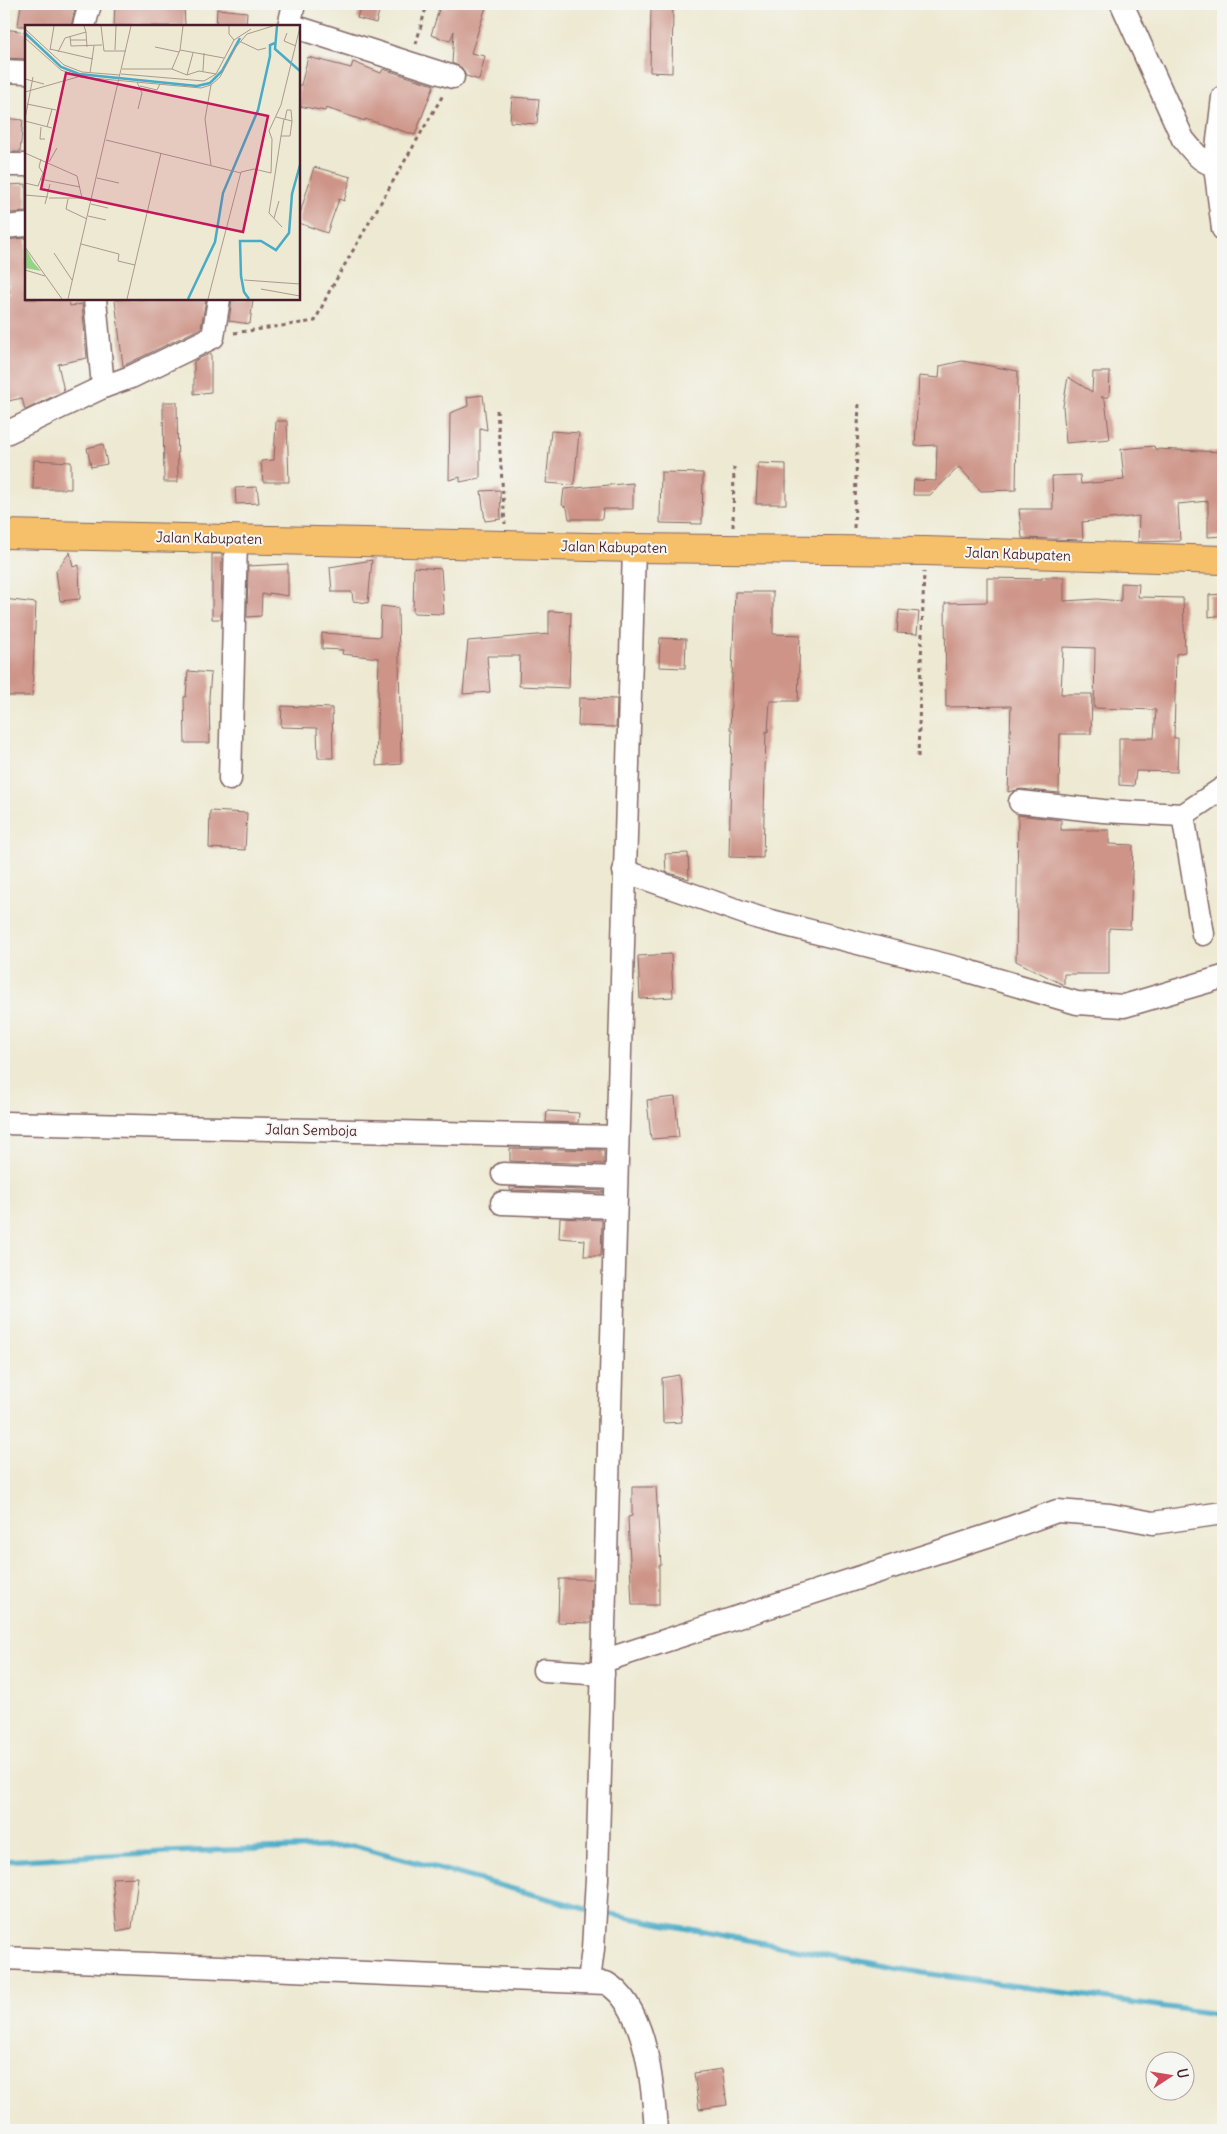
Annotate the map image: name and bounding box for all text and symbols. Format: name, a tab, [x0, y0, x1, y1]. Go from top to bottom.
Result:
inset map	[25, 25, 300, 300]
street label: Jalan Kabupaten	[156, 528, 262, 548]
street label: Jalan Kabupaten	[561, 537, 667, 557]
street label: Jalan Kabupaten	[965, 543, 1071, 565]
street label: Jalan Semboja	[265, 1120, 357, 1140]
north arrow	[1144, 2052, 1194, 2102]
text: U	[1173, 2067, 1193, 2080]

